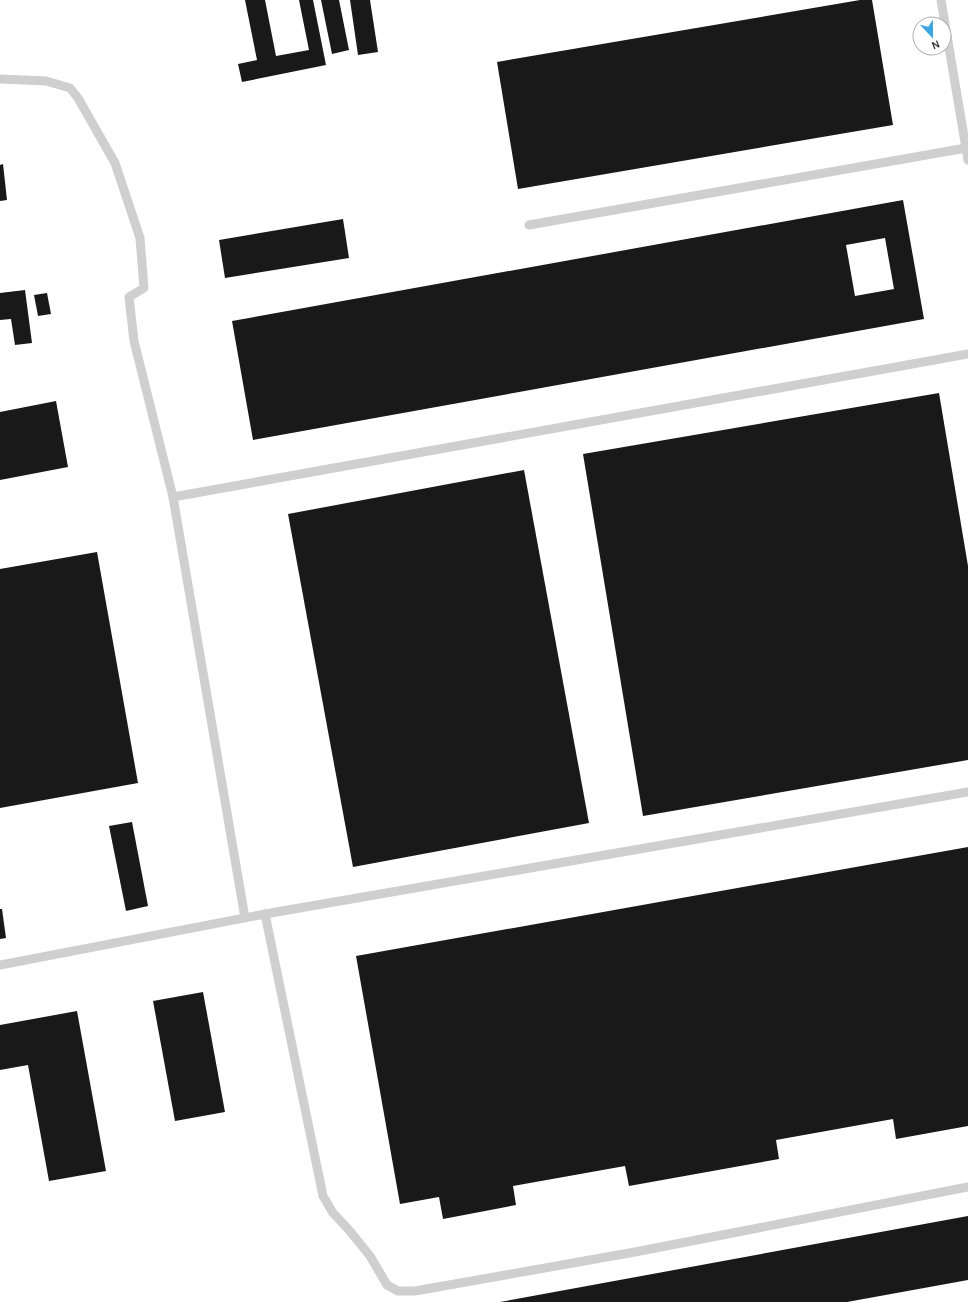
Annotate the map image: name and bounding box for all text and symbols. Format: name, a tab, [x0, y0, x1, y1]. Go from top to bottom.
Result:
north arrow	[912, 16, 952, 56]
text: N	[929, 37, 942, 52]

